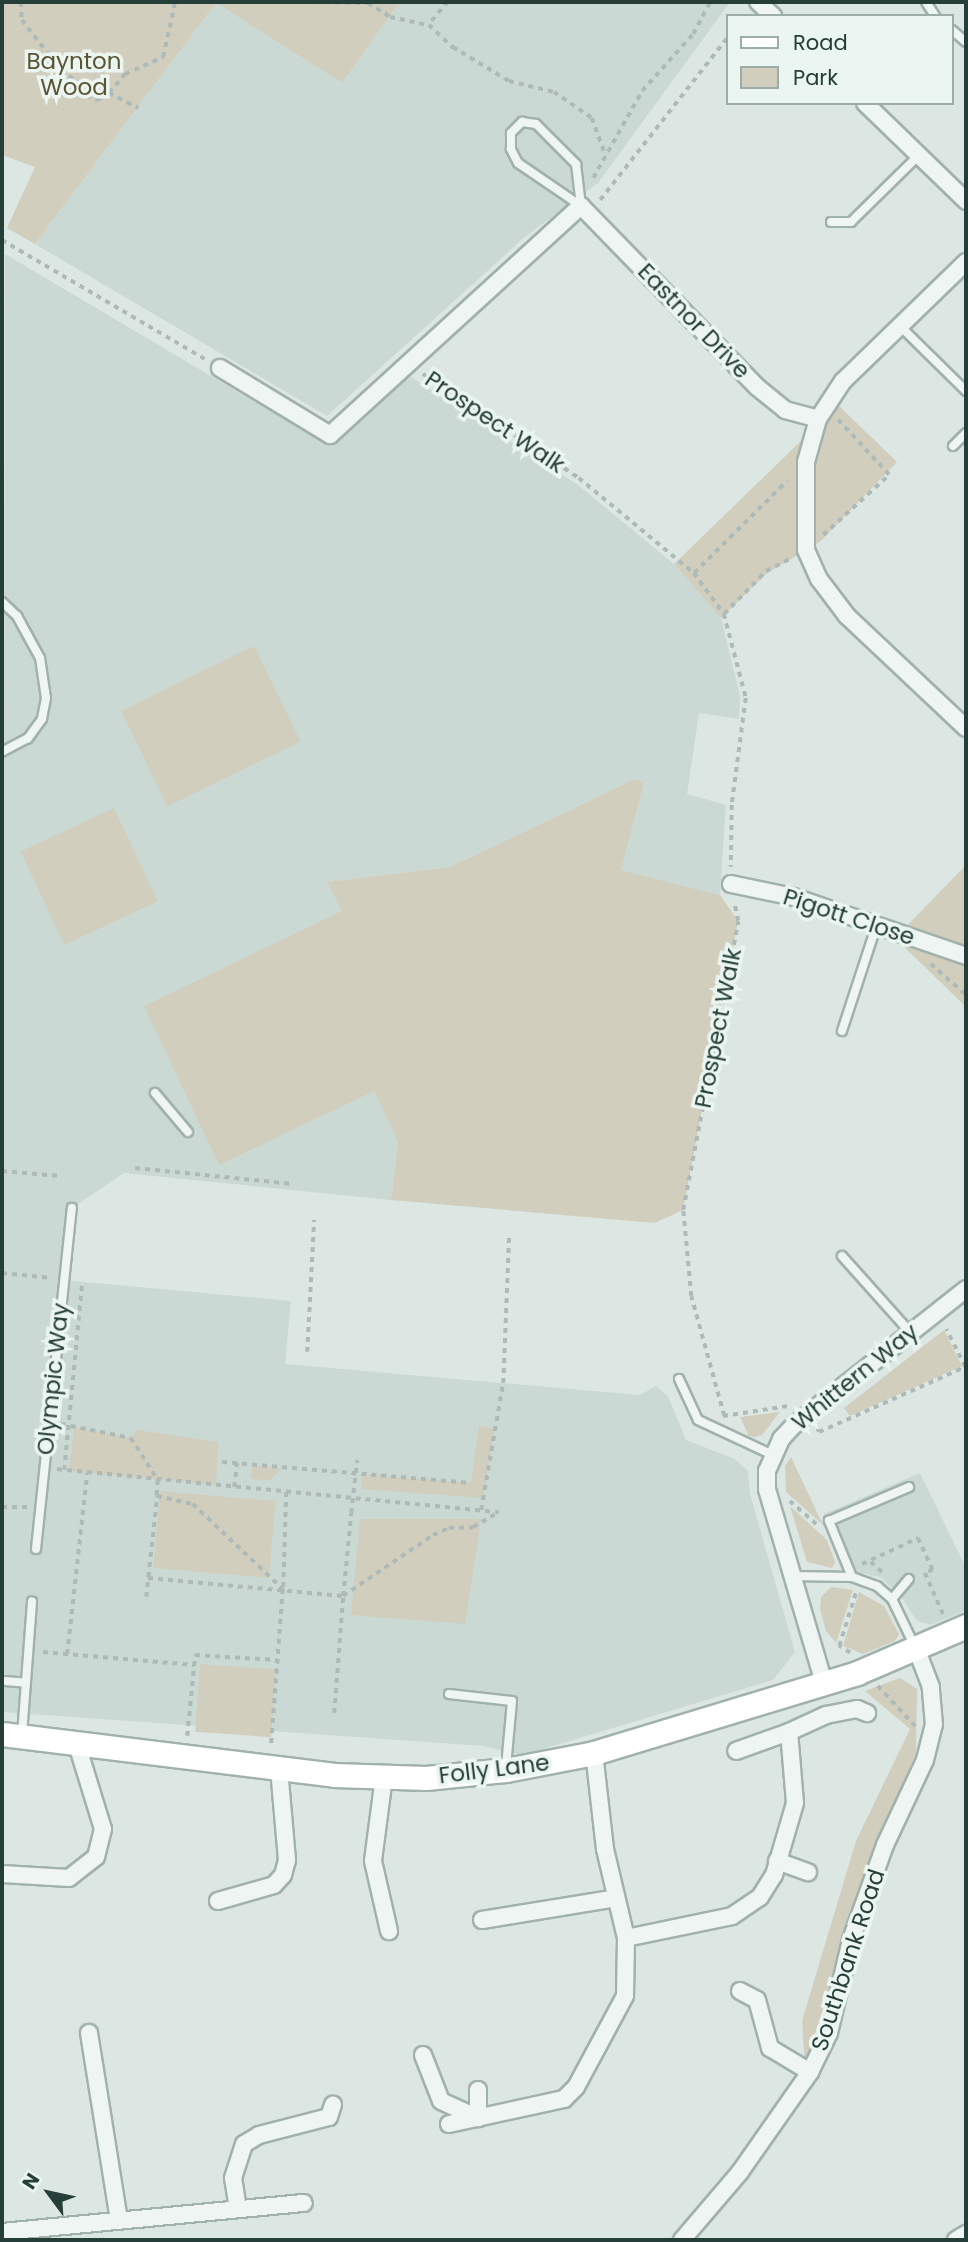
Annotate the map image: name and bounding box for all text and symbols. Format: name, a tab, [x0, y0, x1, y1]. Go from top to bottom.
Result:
legend	[726, 14, 954, 105]
text: Road	[793, 28, 848, 57]
park label: Baynton Wood	[26, 47, 122, 101]
text: Park	[793, 63, 838, 92]
street label: Eastnor Drive	[632, 258, 756, 384]
street label: Prospect Walk	[420, 365, 570, 479]
street label: Pigott Close	[780, 883, 918, 951]
street label: Prospect Walk	[689, 946, 747, 1110]
street label: Olympic Way	[31, 1302, 75, 1456]
street label: Whittern Way	[786, 1318, 924, 1436]
street label: Folly Lane	[437, 1749, 551, 1789]
street label: Southbank Road	[806, 1866, 890, 2054]
north arrow	[14, 2158, 84, 2228]
text: N	[16, 2168, 46, 2195]

